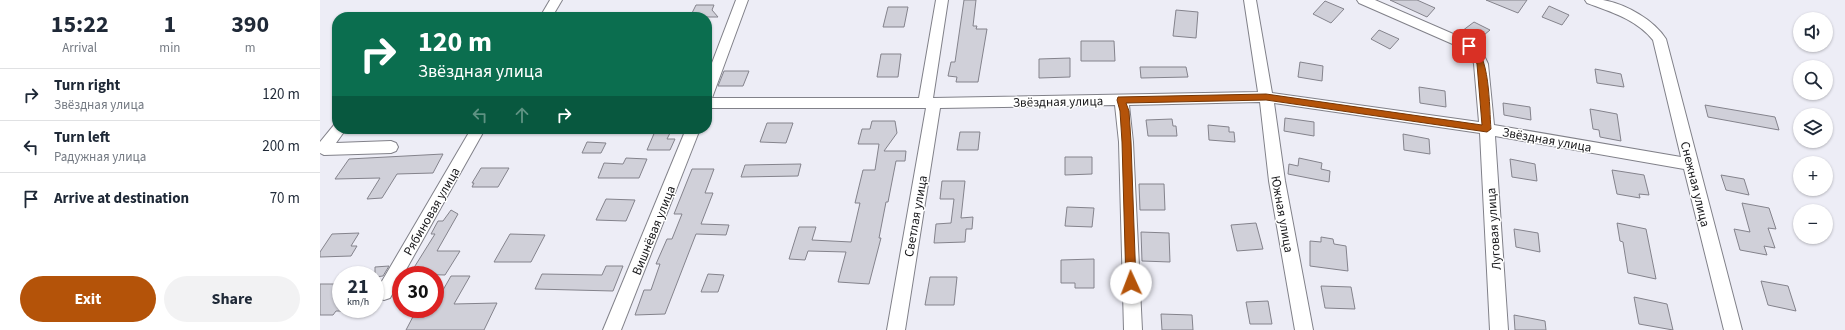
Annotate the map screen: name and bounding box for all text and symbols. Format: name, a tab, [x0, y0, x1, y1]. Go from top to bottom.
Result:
text: 15:22	[51, 7, 109, 42]
text: 1	[164, 7, 176, 42]
text: 390	[231, 7, 269, 42]
map controls	[1793, 12, 1833, 244]
button: sound	[1793, 12, 1833, 52]
text: 120 m	[418, 22, 492, 62]
icon: right	[352, 28, 404, 80]
pin	[1452, 29, 1486, 63]
icon: arrive	[1458, 35, 1480, 57]
text: Arrival	[62, 39, 97, 57]
text: min	[159, 39, 180, 57]
text: m	[245, 39, 256, 57]
text: Звёздная улица	[418, 59, 543, 84]
button: search	[1793, 60, 1833, 100]
text: Turn right	[54, 75, 120, 96]
icon: right	[20, 84, 42, 106]
text: 120 m	[262, 84, 300, 105]
street label: Звёздная улица	[1013, 92, 1103, 112]
text: Звёздная улица	[54, 96, 144, 114]
icon: left	[469, 104, 491, 126]
icon: ahead	[511, 104, 533, 126]
icon: right	[553, 104, 575, 126]
button: layers	[1793, 108, 1833, 148]
street label: Звёздная улица	[1501, 123, 1593, 157]
text: Turn left	[54, 127, 110, 148]
icon: left	[20, 136, 42, 158]
text: 200 m	[262, 136, 300, 157]
street label: Снежная улица	[1676, 140, 1714, 229]
text: Радужная улица	[54, 148, 146, 166]
button: +	[1793, 156, 1833, 196]
street label: Рябиновая улица	[399, 164, 464, 259]
street label: Светлая улица	[900, 174, 932, 258]
street label: Южная улица	[1266, 174, 1298, 254]
street label: Вишнёвая улица	[628, 183, 680, 278]
street label: Луговая улица	[1482, 187, 1506, 271]
icon: arrive	[20, 188, 42, 210]
text: Arrive at destination	[54, 188, 189, 209]
text: 70 m	[270, 188, 300, 209]
button: −	[1793, 204, 1833, 244]
position arrow	[1110, 262, 1152, 304]
speed limit sign: 30	[392, 266, 444, 318]
text: 21	[347, 273, 369, 301]
button: Exit	[20, 276, 156, 322]
button: Share	[164, 276, 300, 322]
text: km/h	[347, 295, 369, 309]

